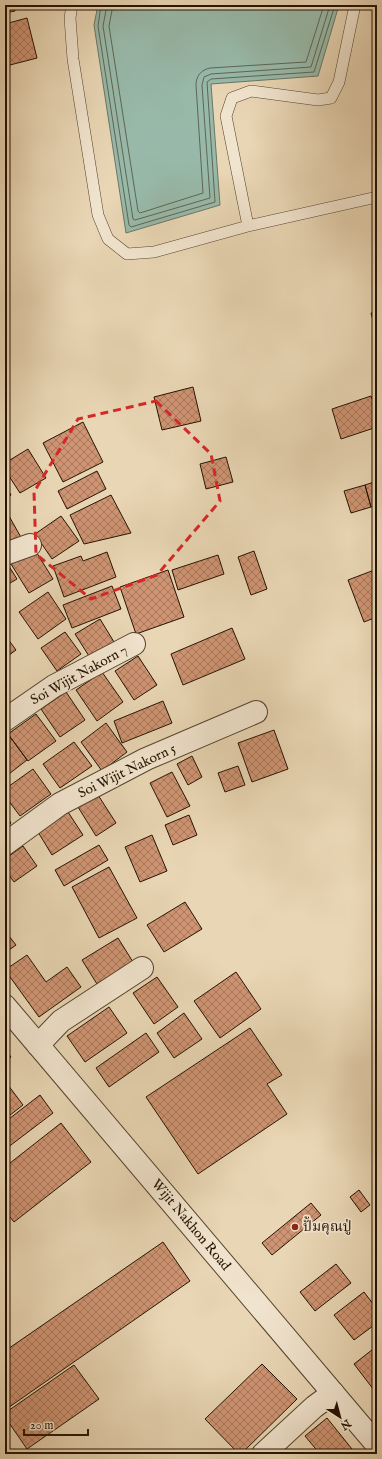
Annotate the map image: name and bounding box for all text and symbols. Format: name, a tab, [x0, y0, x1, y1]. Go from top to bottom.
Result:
street label: Soi Wijit Nakorn 7	[27, 641, 131, 709]
street label: Soi Wijit Nakorn 5	[75, 740, 179, 802]
street label: Wijit Nakhon Road	[147, 1175, 235, 1275]
place label: ปั้มคุณปู่	[303, 1216, 352, 1236]
marker: ปั้มคุณปู่	[290, 1222, 300, 1232]
north arrow	[320, 1397, 360, 1437]
scale bar	[24, 1411, 88, 1437]
text: N	[337, 1415, 354, 1433]
text: 20 m	[30, 1418, 53, 1433]

